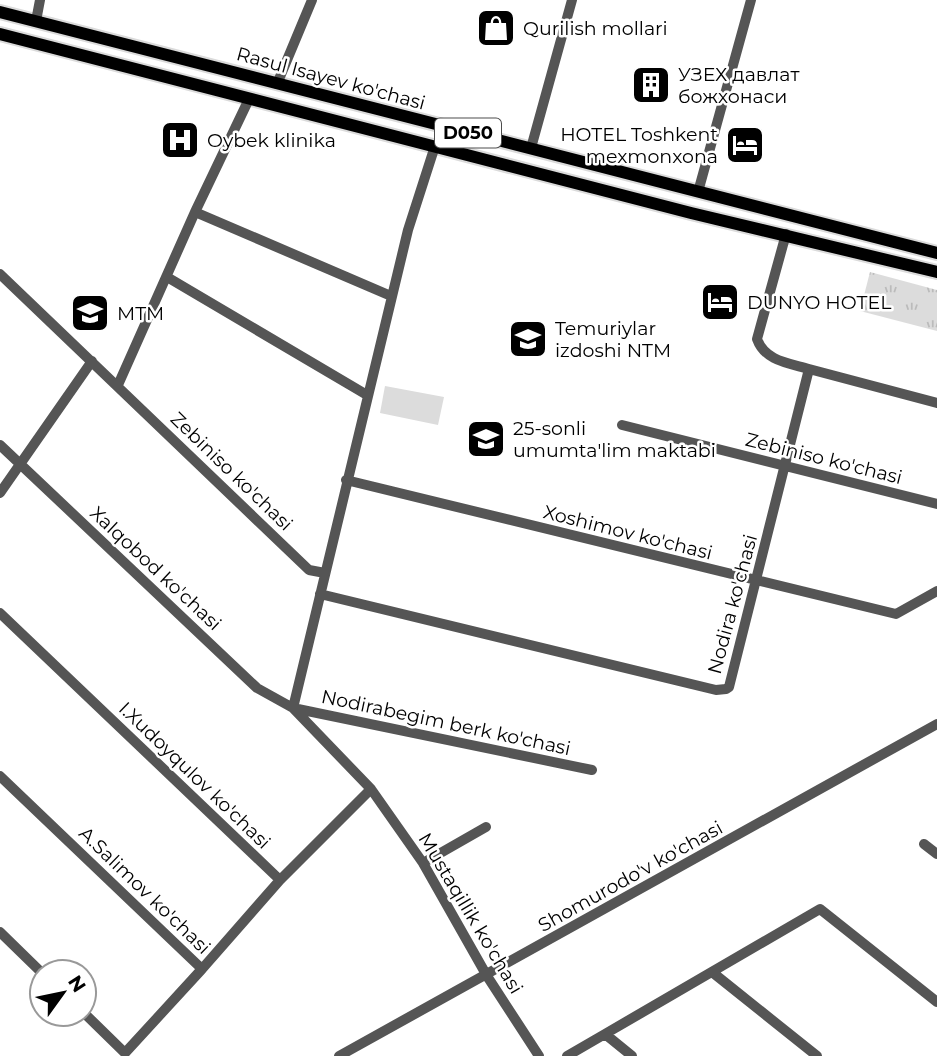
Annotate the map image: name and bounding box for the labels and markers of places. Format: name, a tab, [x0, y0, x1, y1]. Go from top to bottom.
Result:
shop icon: Qurilish mollari	[475, 7, 517, 49]
place label: Qurilish mollari	[523, 17, 668, 40]
place label: УЗЕХ давлат божхонаси	[678, 63, 799, 108]
building icon: УЗЕХ давлат божхонаси	[630, 64, 672, 106]
hospital icon: Oybek klinika	[159, 119, 201, 161]
place label: HOTEL Toshkent mexmonxona	[560, 123, 718, 168]
hotel icon: HOTEL Toshkent mexmonxona	[724, 124, 766, 166]
place label: Oybek klinika	[207, 129, 336, 152]
hotel icon: DUNYO HOTEL	[699, 281, 741, 323]
place label: DUNYO HOTEL	[747, 291, 892, 314]
school or university icon: MTM	[69, 292, 111, 334]
place label: MTM	[117, 302, 164, 325]
place label: Temuriylar izdoshi NTM	[555, 317, 671, 362]
school or university icon: Temuriylar izdoshi NTM	[507, 318, 549, 360]
place label: 25-sonli umumta'lim maktabi	[513, 417, 716, 462]
school or university icon: 25-sonli umumta'lim maktabi	[465, 418, 507, 460]

